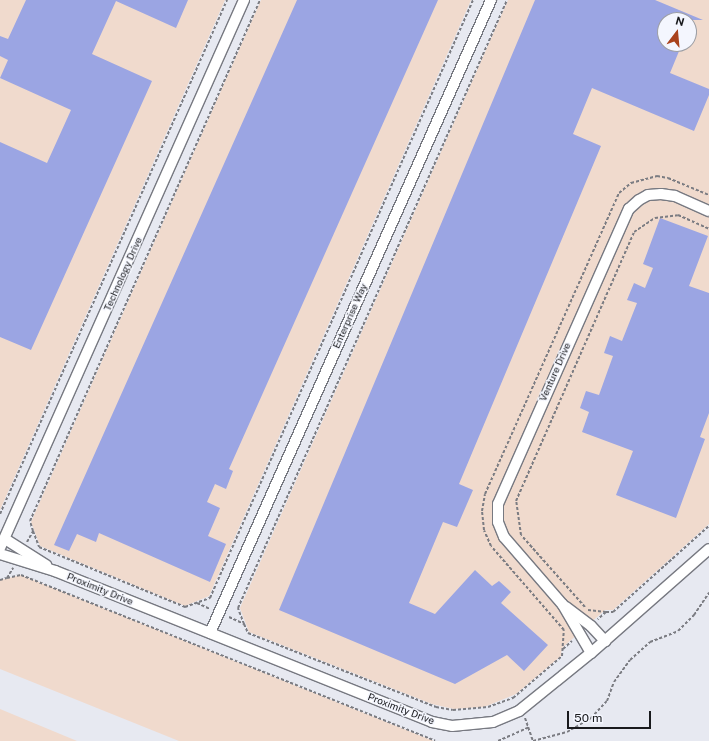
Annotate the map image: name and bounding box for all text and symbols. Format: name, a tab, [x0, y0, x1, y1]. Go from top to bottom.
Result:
north arrow	[657, 12, 697, 52]
text: N	[674, 14, 686, 28]
street label: Technology Drive	[101, 235, 145, 313]
street label: Enterprise Way	[330, 281, 370, 351]
street label: Venture Drive	[537, 341, 573, 403]
street label: Proximity Drive	[65, 570, 135, 608]
street label: Proximity Drive	[366, 691, 436, 727]
scale bar	[569, 703, 653, 729]
text: 50 m	[574, 711, 602, 725]

